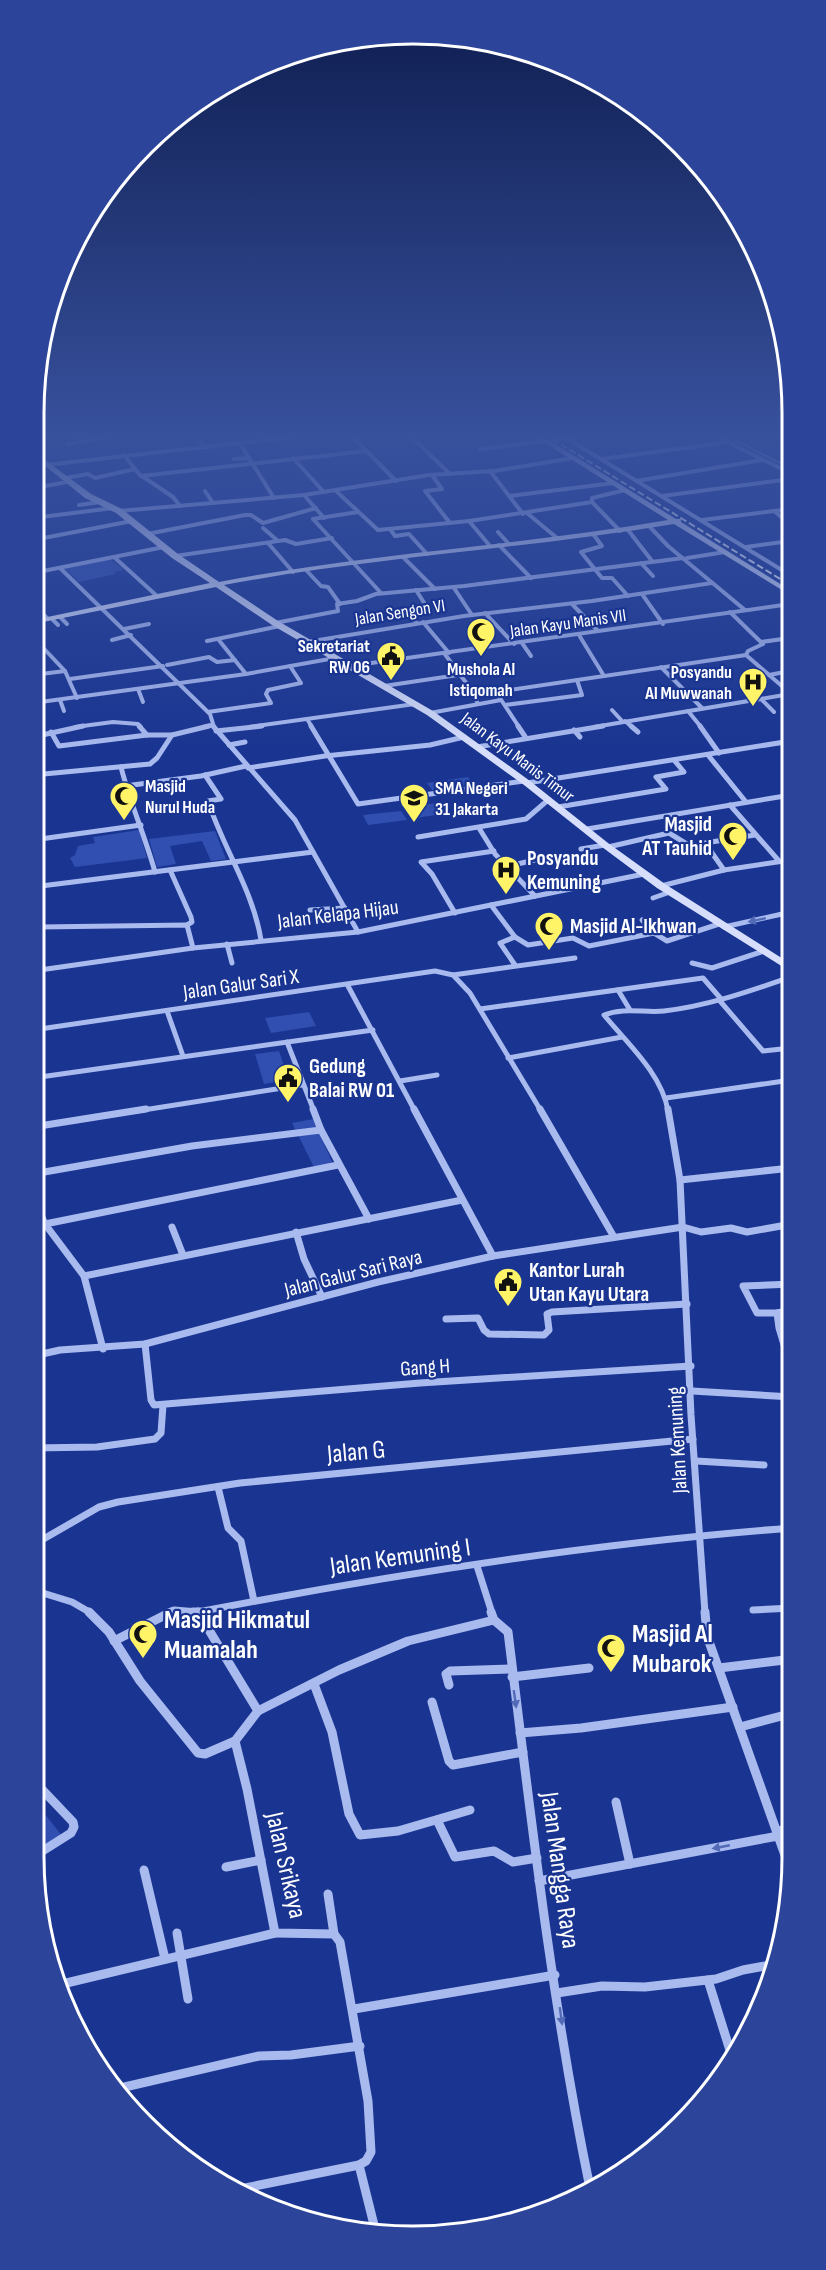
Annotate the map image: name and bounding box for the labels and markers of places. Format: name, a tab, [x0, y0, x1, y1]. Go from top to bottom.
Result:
mosque icon: Mushola Al Istiqomah	[465, 616, 497, 658]
place label: Sekretariat RW 06	[298, 636, 370, 678]
public building icon: Sekretariat RW 06	[375, 640, 407, 682]
place label: Mushola Al Istiqomah	[447, 659, 515, 701]
place label: Posyandu Al Muwwanah	[644, 662, 732, 704]
hospital icon: Posyandu Al Muwwanah	[737, 666, 769, 708]
place label: Masjid Nurul Huda	[145, 776, 215, 818]
place label: SMA Negeri 31 Jakarta	[435, 778, 508, 820]
mosque icon: Masjid Nurul Huda	[108, 780, 140, 822]
school or university icon: SMA Negeri 31 Jakarta	[398, 782, 430, 824]
place label: Masjid AT Tauhid	[641, 812, 712, 861]
mosque icon: Masjid AT Tauhid	[717, 820, 749, 862]
place label: Posyandu Kemuning	[527, 846, 601, 895]
hospital icon: Posyandu Kemuning	[490, 854, 522, 896]
mosque icon: Masjid Al-Ikhwan	[533, 910, 565, 952]
place label: Masjid Al-Ikhwan	[570, 914, 697, 939]
place label: Gedung Balai RW 01	[309, 1054, 394, 1103]
public building icon: Gedung Balai RW 01	[272, 1062, 304, 1104]
place label: Kantor Lurah Utan Kayu Utara	[529, 1258, 649, 1307]
public building icon: Kantor Lurah Utan Kayu Utara	[492, 1266, 524, 1308]
place label: Masjid Hikmatul Muamalah	[164, 1605, 310, 1666]
mosque icon: Masjid Hikmatul Muamalah	[127, 1618, 159, 1660]
place label: Masjid Al Mubarok	[632, 1619, 713, 1680]
mosque icon: Masjid Al Mubarok	[595, 1632, 627, 1674]

